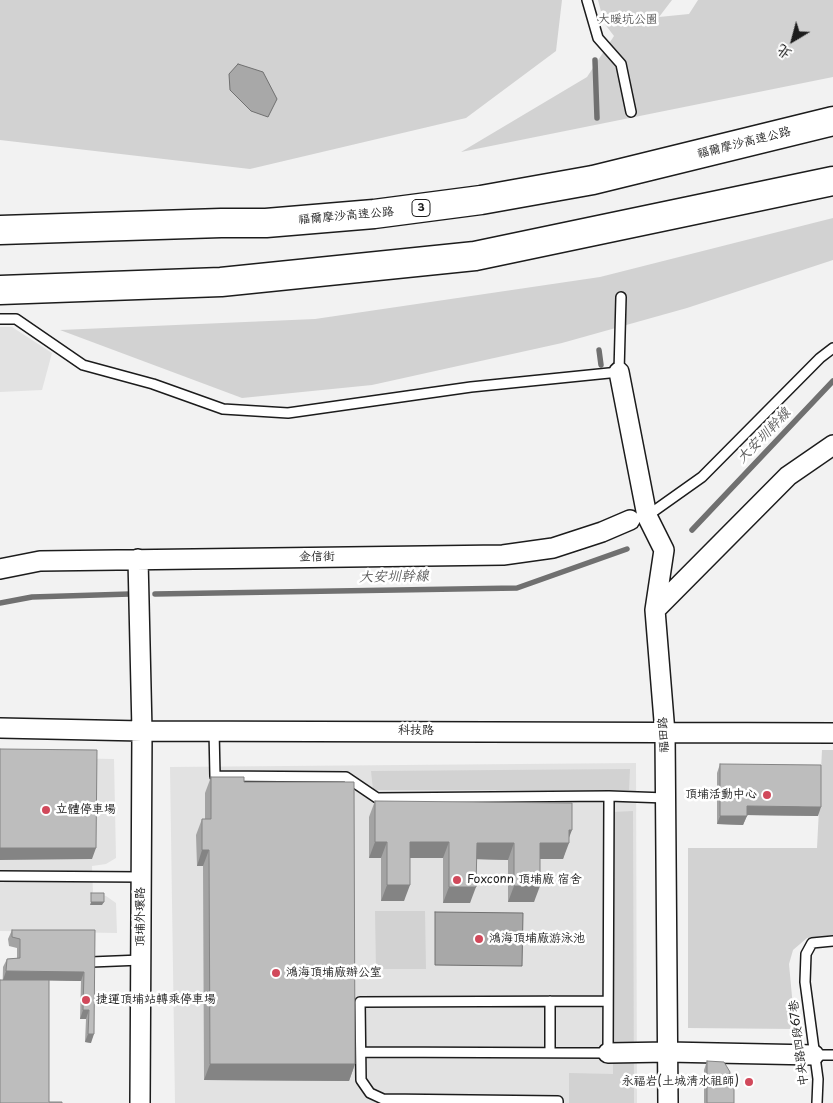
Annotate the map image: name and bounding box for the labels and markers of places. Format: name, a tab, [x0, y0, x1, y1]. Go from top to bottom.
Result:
place label: 頂埔活動中心	[685, 788, 757, 802]
marker: 頂埔活動中心	[761, 789, 773, 801]
place label: 立體停車場	[56, 803, 116, 817]
marker: 立體停車場	[40, 804, 52, 816]
place label: Foxconn 頂埔廠 宿舍	[467, 873, 582, 887]
marker: Foxconn 頂埔廠 宿舍	[451, 874, 463, 886]
place label: 鴻海頂埔廠游泳池	[489, 932, 585, 946]
marker: 鴻海頂埔廠游泳池	[473, 933, 485, 945]
place label: 鴻海頂埔廠辦公室	[286, 966, 382, 980]
marker: 鴻海頂埔廠辦公室	[270, 967, 282, 979]
place label: 捷運頂埔站轉乘停車場	[96, 993, 216, 1007]
marker: 捷運頂埔站轉乘停車場	[80, 994, 92, 1006]
place label: 永福岩(土城清水祖師)	[622, 1075, 739, 1089]
marker: 永福岩(土城清水祖師)	[743, 1076, 755, 1088]

